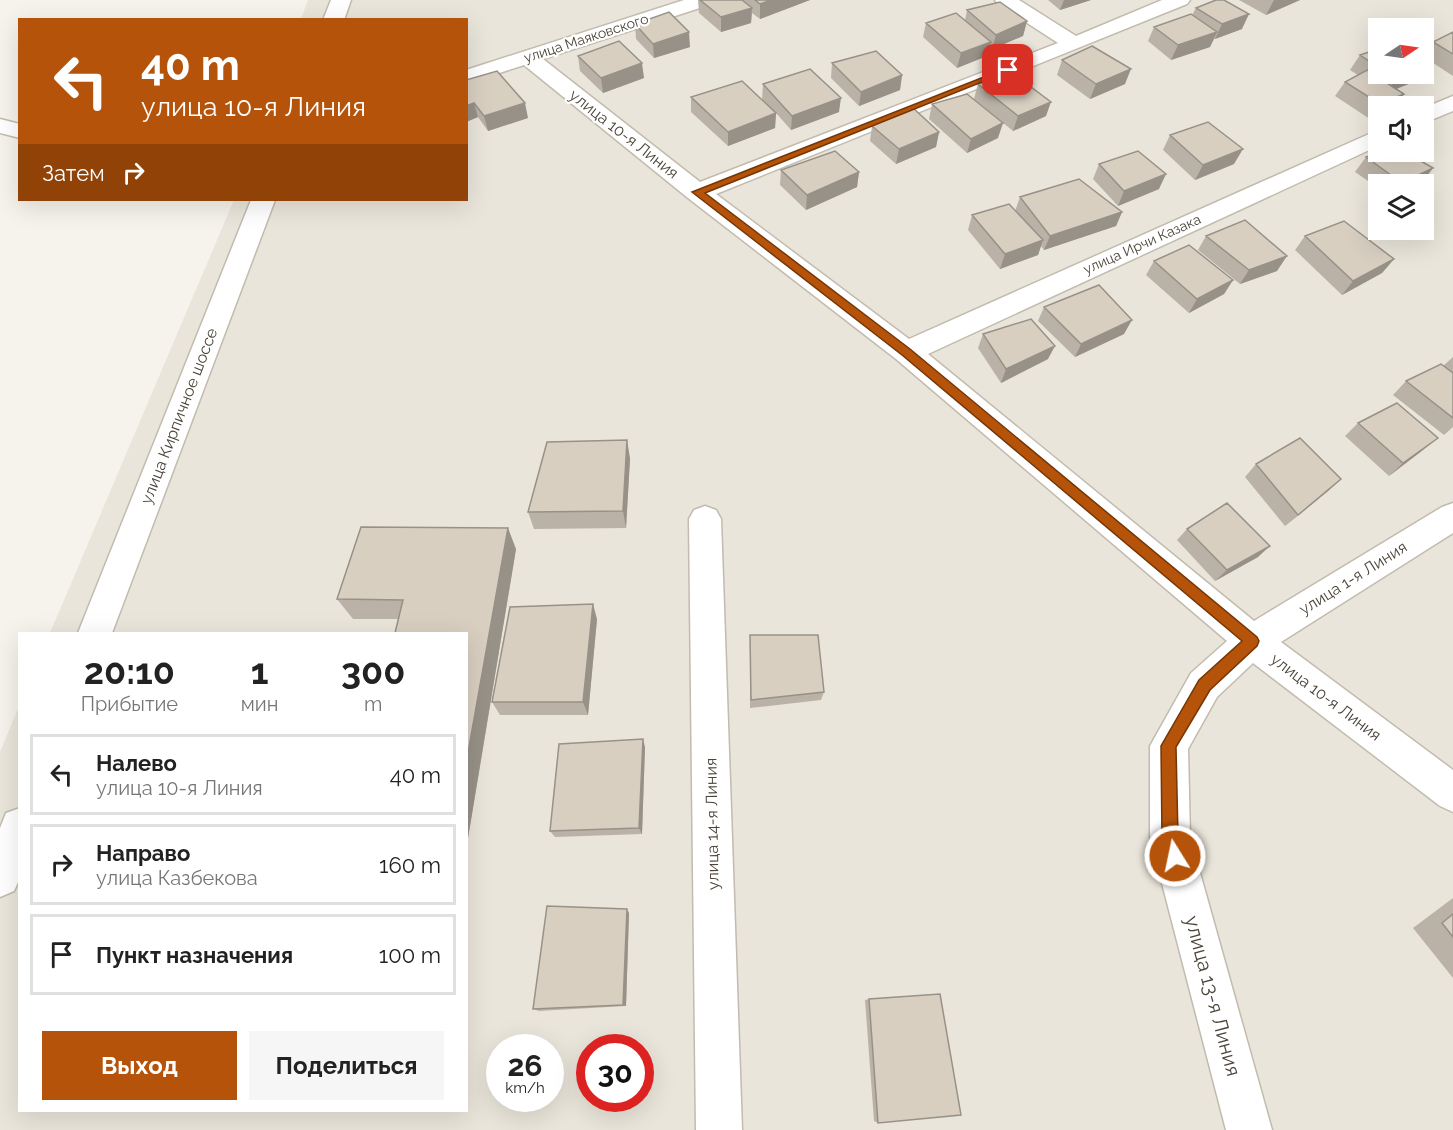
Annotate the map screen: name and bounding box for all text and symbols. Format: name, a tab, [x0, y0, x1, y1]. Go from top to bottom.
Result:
street label: улица Маяковского	[522, 10, 650, 66]
north arrow	[1368, 18, 1434, 84]
map controls	[1368, 18, 1434, 240]
text: 40 m	[141, 41, 240, 90]
icon: left	[42, 42, 120, 120]
pin	[982, 44, 1033, 95]
icon: arrive	[991, 53, 1024, 86]
street label: улица 10-я Линия	[566, 85, 682, 183]
text: улица 10-я Линия	[141, 91, 366, 122]
button: sound	[1368, 96, 1434, 162]
icon: right	[117, 156, 150, 189]
text: Затем	[42, 160, 105, 186]
button: layers	[1368, 174, 1434, 240]
street label: улица Ирчи Казака	[1081, 211, 1203, 277]
street label: улица Кирпичное шоссе	[137, 325, 221, 507]
street label: улица 1-я Линия	[1296, 537, 1410, 619]
street label: улица 10-я Линия	[1267, 649, 1385, 745]
text: 20:10	[84, 650, 175, 692]
text: 1	[251, 650, 268, 692]
text: 300	[341, 650, 405, 692]
text: Прибытие	[81, 692, 178, 716]
text: мин	[241, 692, 278, 716]
text: m	[364, 692, 382, 716]
text: Налево	[96, 750, 177, 776]
icon: left	[45, 758, 78, 791]
street label: улица 14-я Линия	[701, 758, 723, 890]
text: 40 m	[390, 762, 441, 788]
text: улица 10-я Линия	[96, 776, 263, 800]
position arrow	[1143, 824, 1207, 888]
text: Направо	[96, 840, 190, 866]
icon: right	[45, 848, 78, 881]
text: 160 m	[379, 852, 441, 878]
text: улица Казбекова	[96, 866, 258, 890]
street label: улица 13-я Линия	[1180, 913, 1246, 1079]
icon: arrive	[45, 938, 78, 971]
text: Пункт назначения	[96, 942, 293, 968]
text: 100 m	[379, 942, 441, 968]
button: Выход	[42, 1031, 237, 1100]
button: Поделиться	[249, 1031, 444, 1100]
speed limit sign: 30	[576, 1034, 654, 1112]
text: 26	[507, 1048, 543, 1083]
text: km/h	[505, 1079, 545, 1097]

